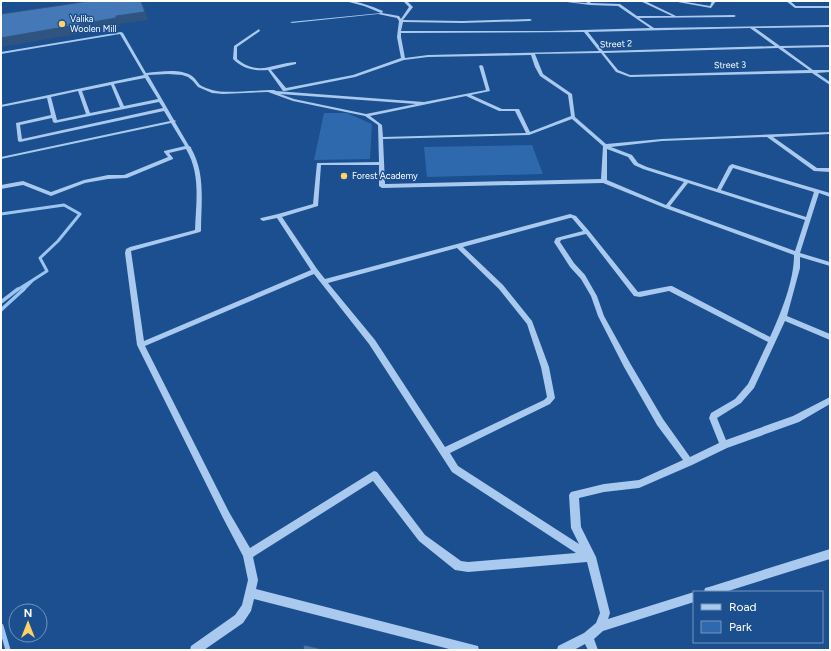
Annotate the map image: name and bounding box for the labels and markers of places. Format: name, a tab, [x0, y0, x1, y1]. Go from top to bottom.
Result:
place label: Valika Woolen Mill	[70, 13, 117, 34]
marker: Valika Woolen Mill	[57, 19, 67, 29]
place label: Forest Academy	[352, 170, 418, 181]
marker: Forest Academy	[339, 171, 349, 181]

